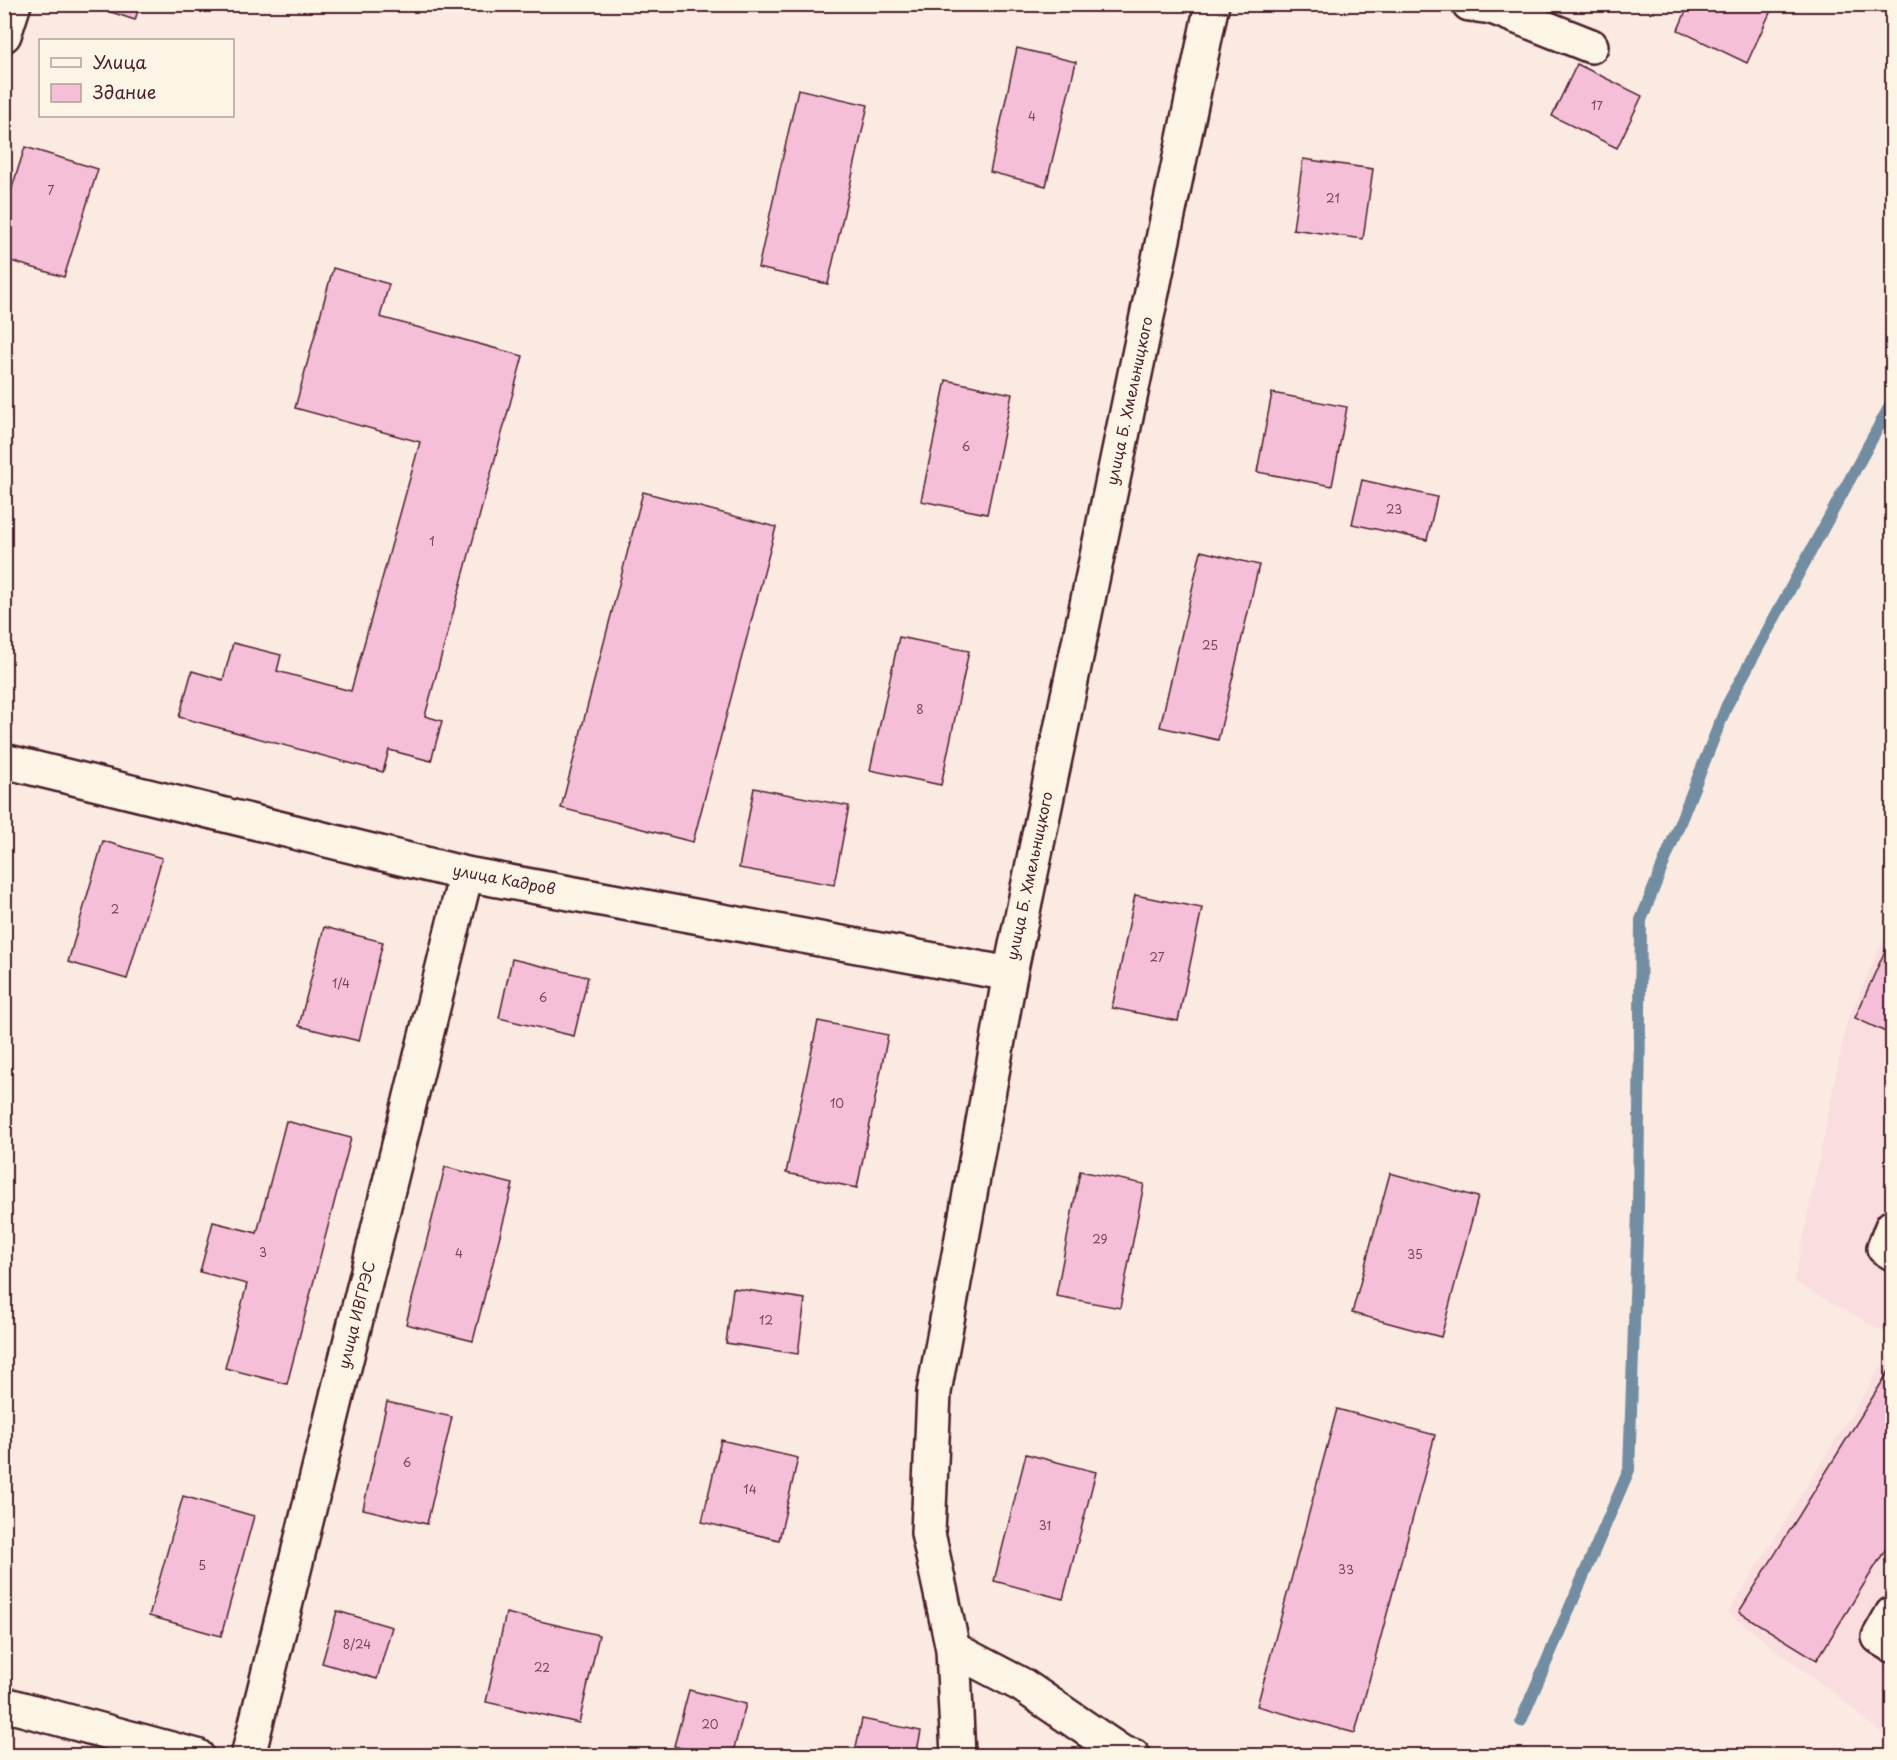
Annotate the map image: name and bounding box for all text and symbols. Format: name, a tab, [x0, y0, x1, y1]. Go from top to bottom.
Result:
legend	[39, 39, 234, 117]
text: Улица	[93, 48, 147, 75]
text: Здание	[93, 78, 156, 105]
house number: 17	[1591, 96, 1603, 114]
house number: 4	[1028, 107, 1036, 125]
house number: 7	[48, 181, 55, 199]
house number: 21	[1326, 189, 1340, 207]
street label: улица Б. Хмельницкого	[1099, 314, 1158, 487]
house number: 6	[962, 437, 970, 455]
house number: 23	[1386, 500, 1402, 518]
house number: 1	[429, 532, 435, 550]
house number: 25	[1202, 636, 1218, 654]
house number: 8	[916, 700, 924, 718]
street label: улица Б. Хмельницкого	[999, 789, 1058, 962]
street label: улица Кадров	[451, 857, 557, 900]
house number: 2	[111, 900, 119, 918]
house number: 27	[1150, 948, 1165, 966]
house number: 1/4	[332, 974, 350, 992]
house number: 6	[539, 988, 547, 1006]
house number: 10	[830, 1094, 844, 1112]
house number: 29	[1092, 1230, 1108, 1248]
house number: 3	[259, 1243, 267, 1261]
house number: 4	[455, 1244, 463, 1262]
house number: 35	[1407, 1245, 1423, 1263]
street label: улица ИВГРЭС	[331, 1258, 380, 1371]
house number: 12	[759, 1311, 773, 1329]
house number: 6	[403, 1453, 411, 1471]
house number: 14	[743, 1480, 757, 1498]
house number: 31	[1039, 1516, 1051, 1534]
house number: 5	[198, 1556, 206, 1574]
house number: 33	[1338, 1560, 1354, 1578]
house number: 8/24	[343, 1635, 371, 1653]
house number: 22	[534, 1658, 550, 1676]
house number: 20	[701, 1715, 719, 1733]

